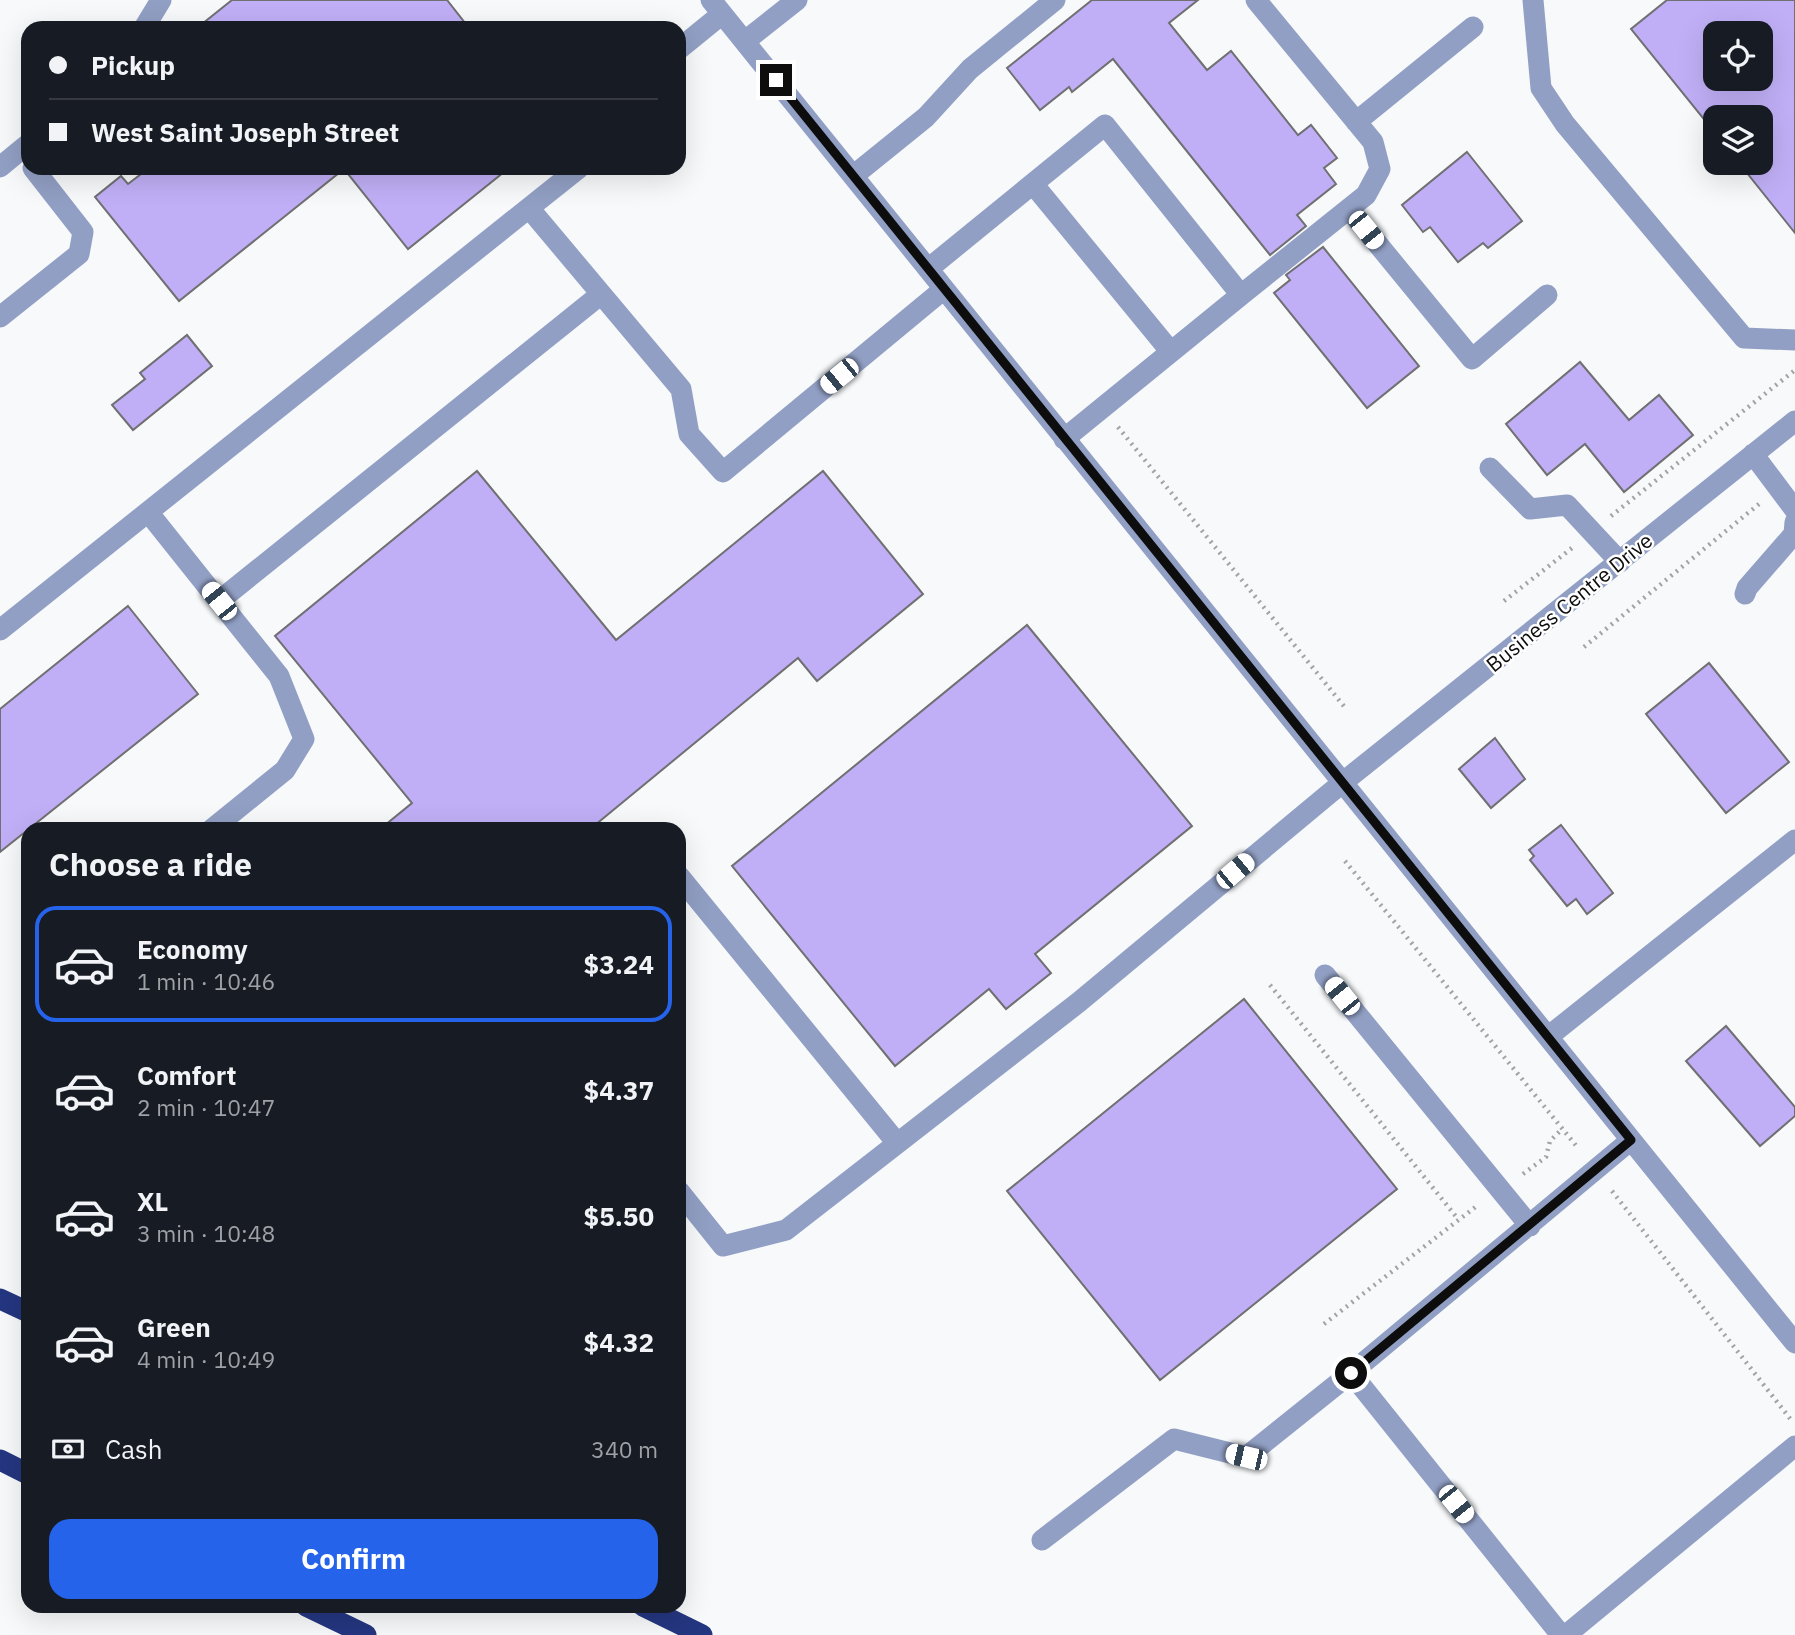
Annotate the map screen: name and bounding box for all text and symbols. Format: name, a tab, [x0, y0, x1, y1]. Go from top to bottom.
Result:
map controls	[1703, 21, 1773, 175]
button: locate	[1703, 21, 1773, 91]
text: Pickup	[91, 48, 175, 82]
route end	[760, 64, 792, 96]
button: layers	[1703, 105, 1773, 175]
text: West Saint Joseph Street	[91, 115, 399, 149]
car	[1345, 207, 1388, 253]
car	[817, 355, 862, 397]
street label: Business Centre Drive	[1480, 526, 1658, 678]
car	[198, 578, 241, 624]
text: Choose a ride	[49, 843, 252, 885]
car	[1213, 849, 1258, 893]
text: Economy	[137, 932, 248, 966]
icon: car	[53, 933, 116, 996]
text: $3.24	[584, 947, 654, 981]
text: 1 min · 10:46	[137, 966, 275, 996]
car	[1321, 973, 1364, 1019]
text: Comfort	[137, 1058, 236, 1092]
icon: car	[53, 1059, 116, 1122]
text: $4.37	[584, 1073, 654, 1107]
text: 2 min · 10:47	[137, 1092, 275, 1122]
text: XL	[137, 1184, 168, 1218]
icon: car	[53, 1185, 116, 1248]
text: $5.50	[584, 1199, 654, 1233]
text: 3 min · 10:48	[137, 1218, 275, 1248]
text: Green	[137, 1310, 211, 1344]
icon: car	[53, 1311, 116, 1374]
text: $4.32	[584, 1325, 654, 1359]
text: 4 min · 10:49	[137, 1344, 275, 1374]
route start	[1335, 1357, 1367, 1389]
icon: cash	[49, 1430, 87, 1468]
text: Cash	[105, 1432, 162, 1466]
text: 340 m	[591, 1434, 658, 1464]
car	[1224, 1442, 1269, 1472]
car	[1435, 1481, 1478, 1527]
button: Confirm	[49, 1519, 658, 1599]

